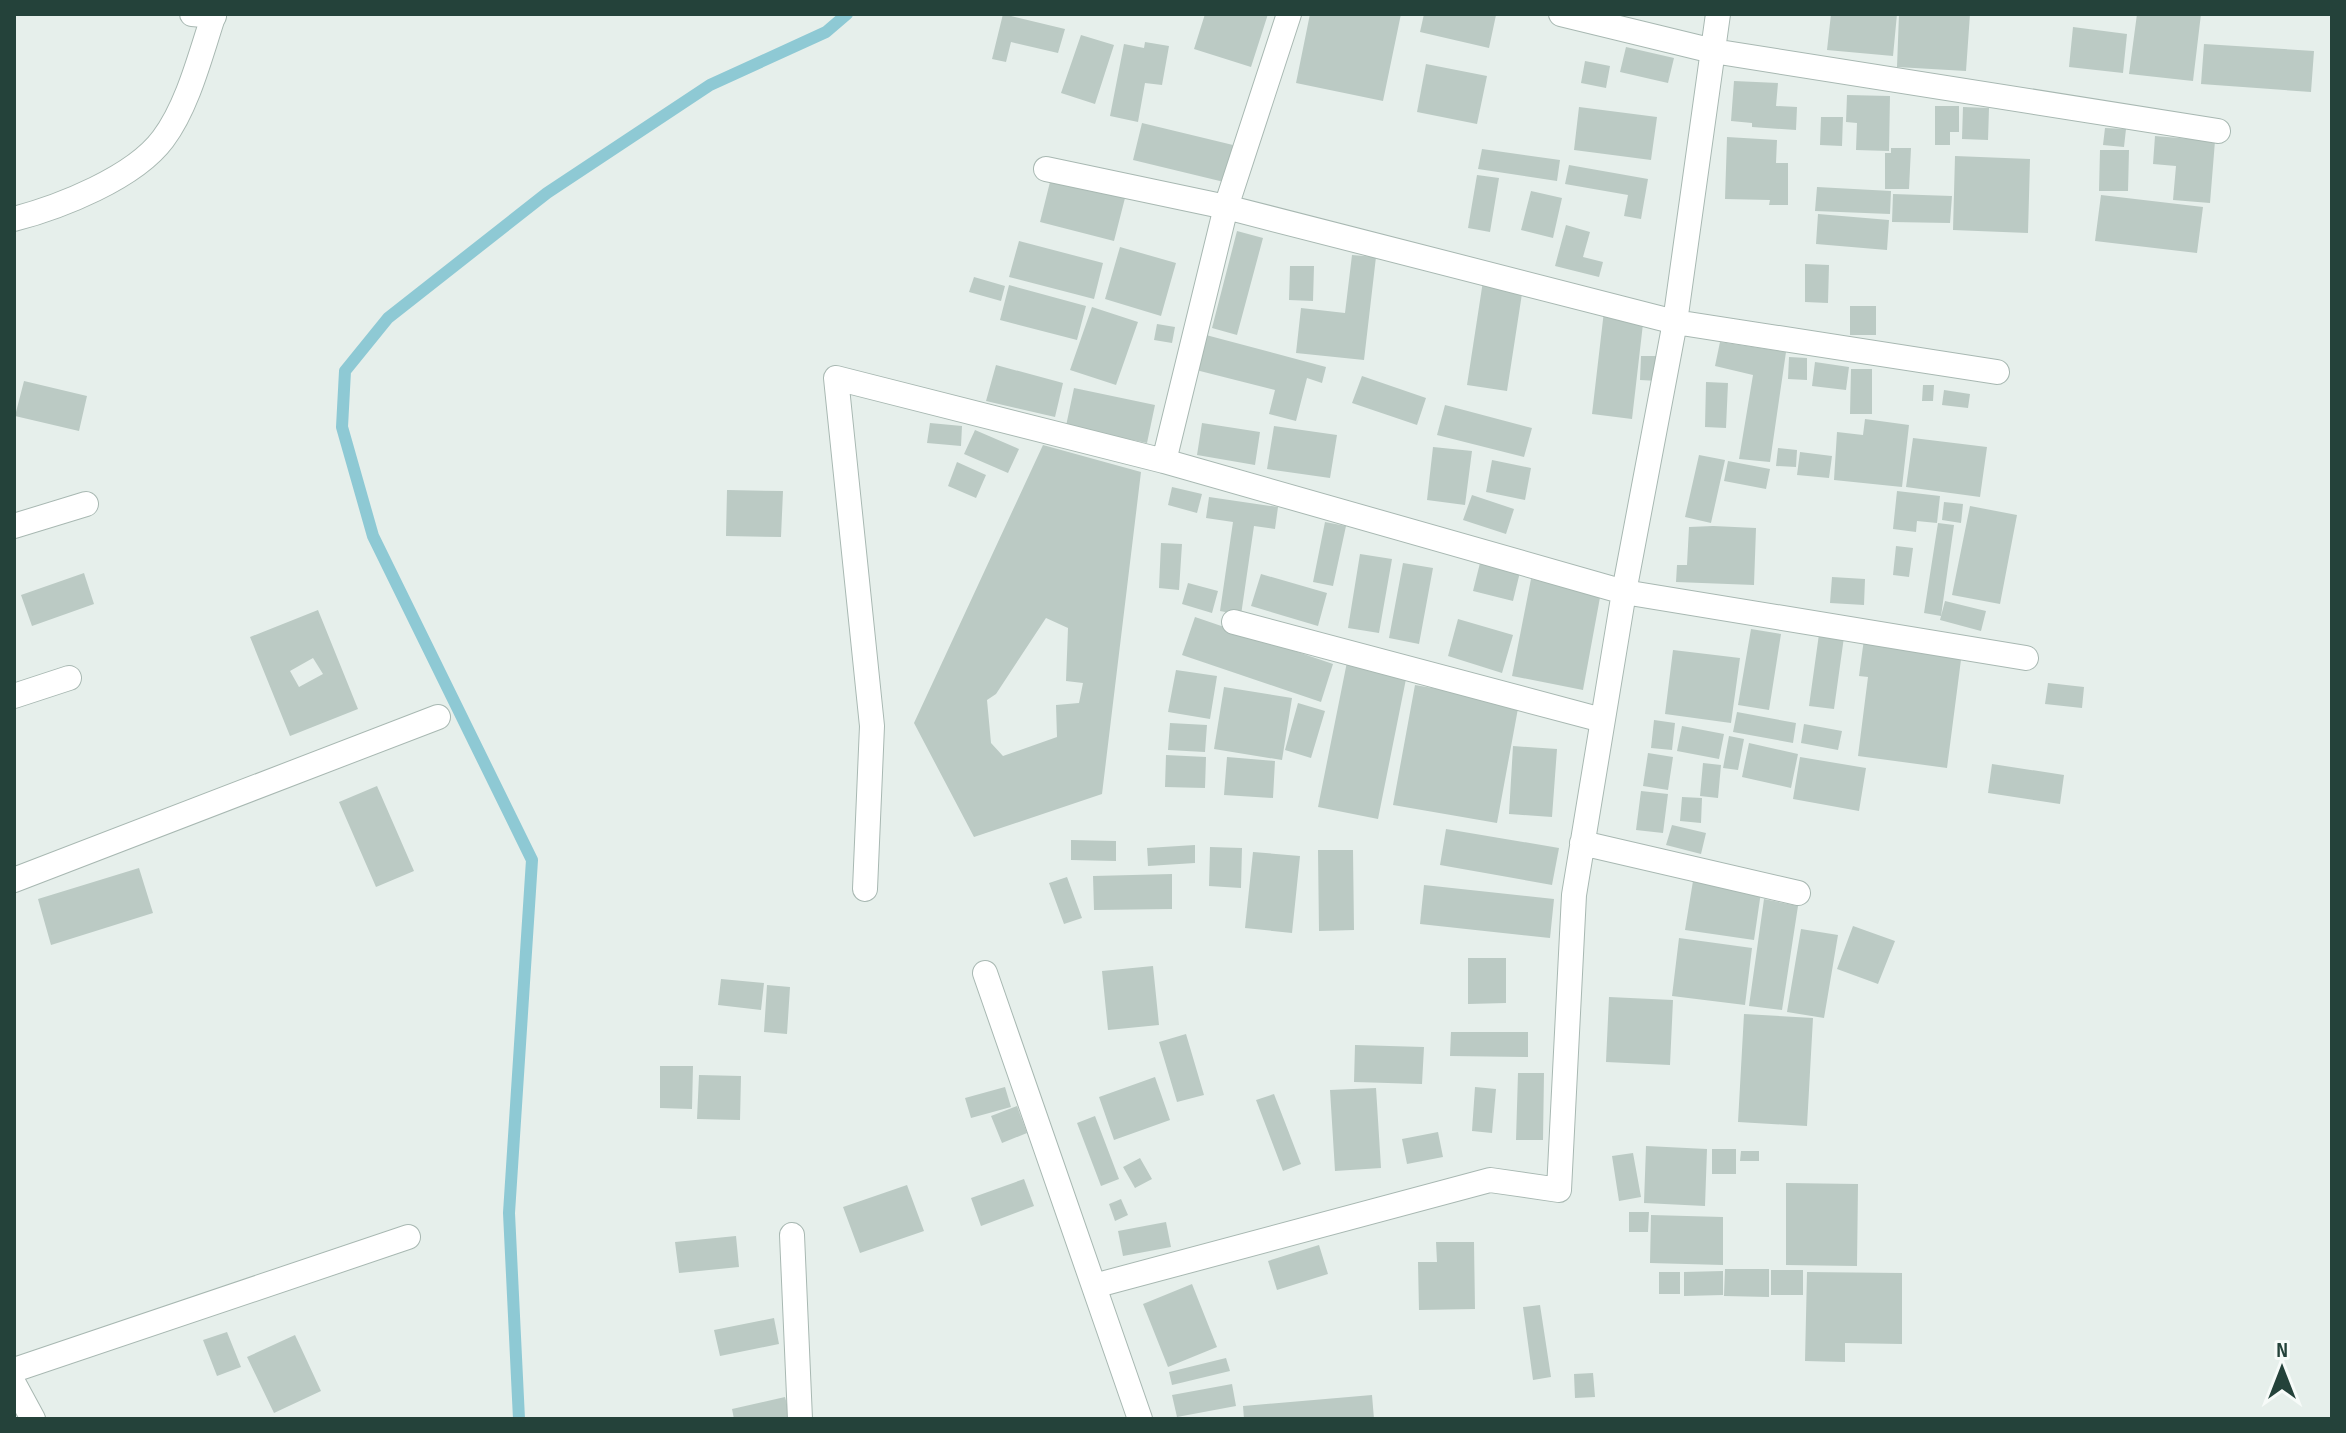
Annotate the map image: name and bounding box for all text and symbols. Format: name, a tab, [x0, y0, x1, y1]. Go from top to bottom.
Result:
north arrow	[2242, 1329, 2322, 1409]
text: N	[2276, 1337, 2288, 1364]

